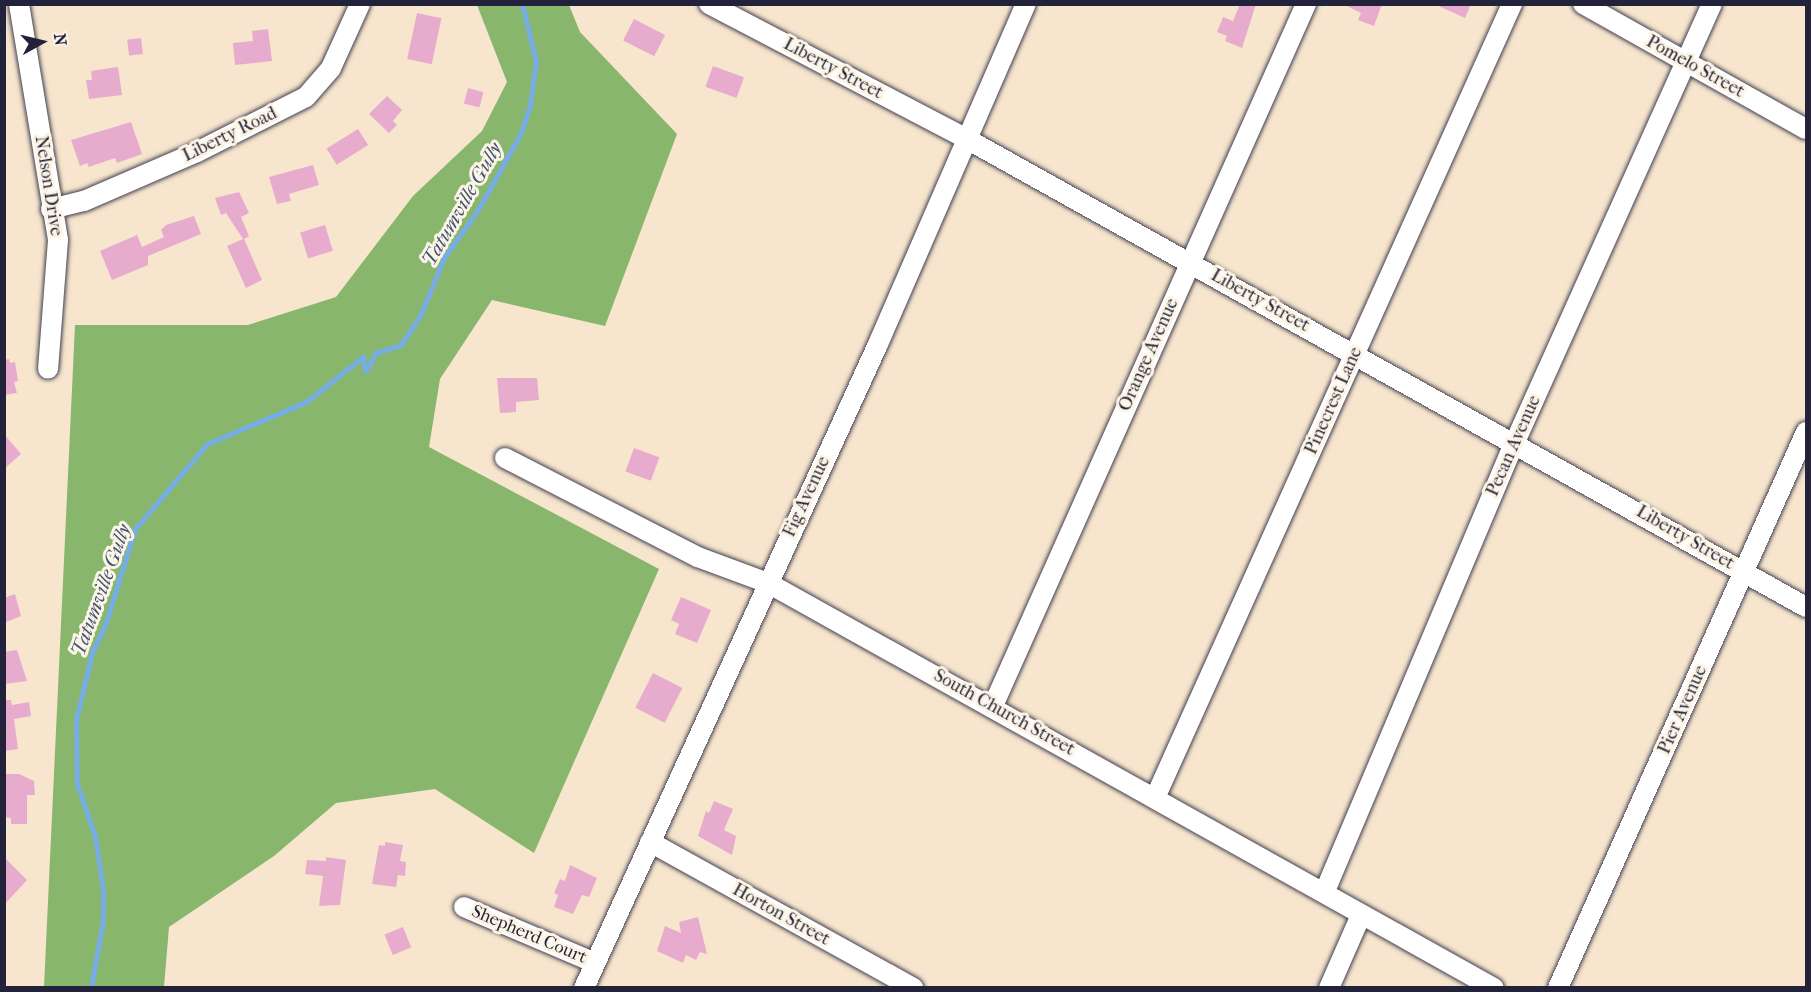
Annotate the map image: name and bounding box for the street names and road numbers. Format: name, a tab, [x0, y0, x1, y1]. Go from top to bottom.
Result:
street label: Pomelo Street	[1642, 31, 1748, 103]
street label: Liberty Street	[780, 34, 886, 104]
street label: Liberty Road	[179, 103, 281, 167]
street label: Nelson Drive	[29, 134, 67, 238]
street label: Liberty Street	[1207, 265, 1313, 337]
street label: Orange Avenue	[1114, 295, 1184, 415]
street label: Pinecrest Lane	[1301, 344, 1367, 458]
street label: Pecan Avenue	[1482, 392, 1546, 500]
street label: Fig Avenue	[779, 453, 835, 541]
street label: Liberty Street	[1632, 501, 1738, 575]
street label: Pier Avenue	[1654, 662, 1712, 758]
street label: South Church Street	[930, 665, 1078, 761]
street label: Horton Street	[729, 879, 833, 951]
street label: Shepherd Court	[468, 901, 590, 969]

